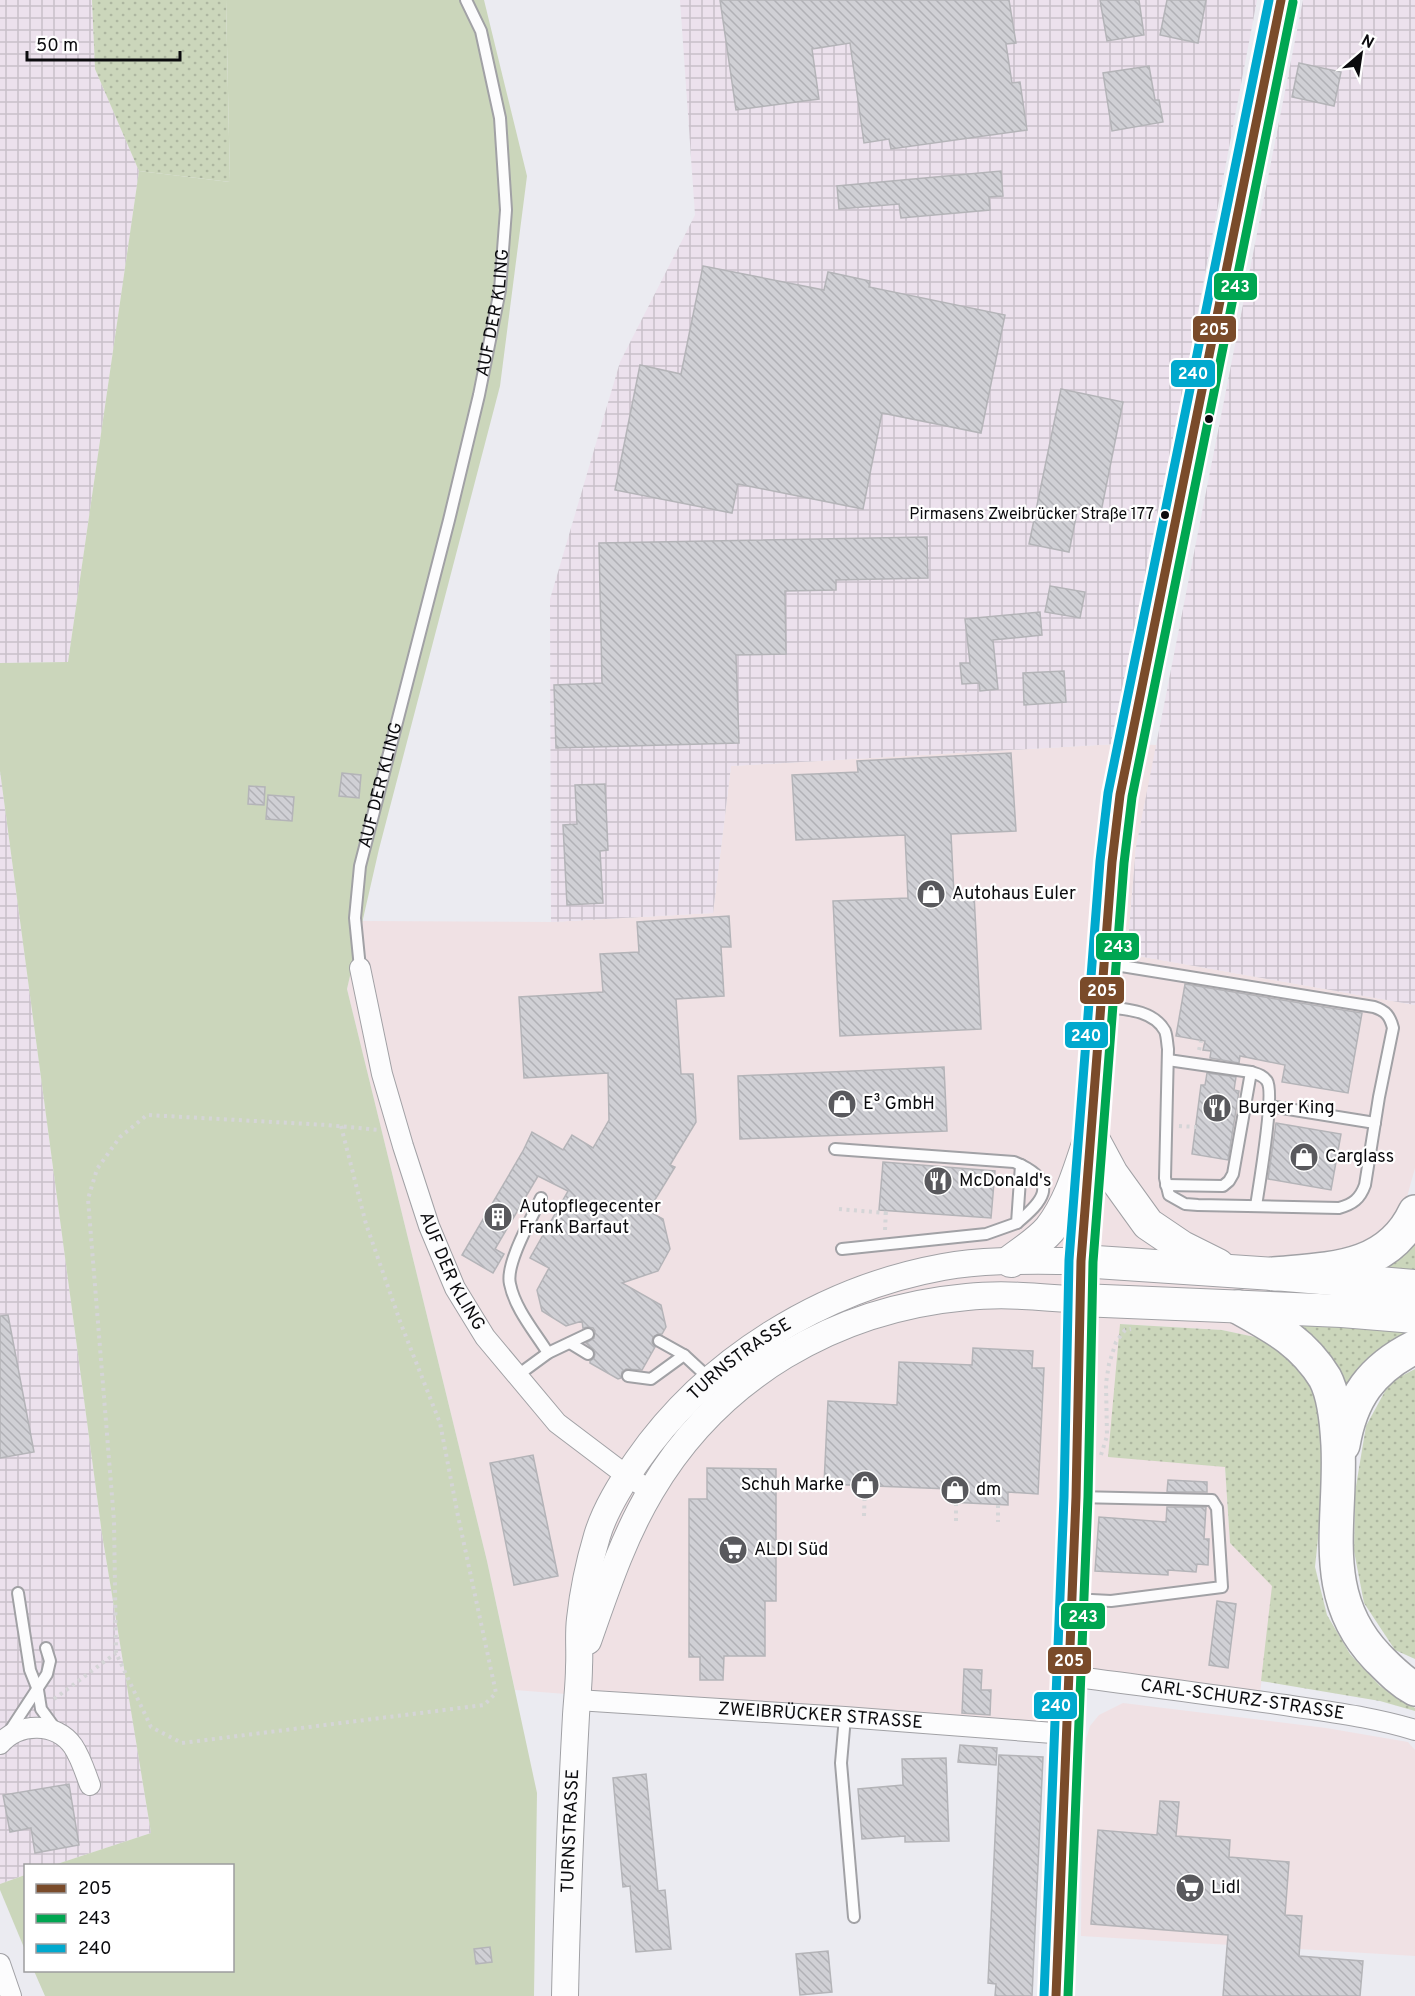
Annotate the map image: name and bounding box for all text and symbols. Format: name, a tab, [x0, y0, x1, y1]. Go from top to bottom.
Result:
scale bar	[27, 24, 180, 62]
north arrow	[1331, 24, 1391, 84]
text: N	[1357, 31, 1377, 54]
text: 50 m	[36, 35, 78, 58]
street label: AUF DER KLING	[471, 248, 515, 379]
line badge: 243	[1213, 272, 1258, 301]
text: 243	[1220, 278, 1250, 298]
line badge: 205	[1192, 315, 1237, 343]
text: 205	[1199, 321, 1229, 341]
line badge: 240	[1170, 359, 1216, 388]
text: 240	[1178, 365, 1208, 385]
unlabelled marker	[1203, 413, 1215, 425]
place label: Pirmasens Zweibrücker Straße 177	[909, 505, 1154, 525]
marker: Pirmasens Zweibrücker Straße 177	[1159, 509, 1171, 521]
street label: AUF DER KLING	[354, 720, 408, 851]
shop icon: Autohaus Euler	[915, 878, 947, 910]
place label: Autohaus Euler	[952, 883, 1076, 906]
line badge: 243	[1095, 932, 1140, 961]
text: 243	[1103, 938, 1133, 958]
line badge: 205	[1079, 976, 1125, 1005]
text: 205	[1087, 982, 1117, 1002]
line badge: 240	[1064, 1021, 1109, 1049]
text: 240	[1071, 1027, 1101, 1047]
shop icon: E³ GmbH	[826, 1088, 858, 1120]
restaurant icon: Burger King	[1201, 1092, 1233, 1124]
place label: E³ GmbH	[863, 1093, 935, 1116]
place label: Burger King	[1238, 1097, 1335, 1120]
shop icon: Carglass	[1288, 1141, 1320, 1173]
place label: Carglass	[1325, 1146, 1394, 1169]
restaurant icon: McDonald's	[922, 1165, 954, 1197]
place label: McDonald's	[959, 1170, 1051, 1193]
place label: Autopflegecenter Frank Barfaut	[519, 1196, 661, 1240]
building icon: Autopflegecenter Frank Barfaut	[482, 1201, 514, 1233]
street label: AUF DER KLING	[414, 1209, 490, 1335]
street label: TURNSTRASSE	[683, 1313, 796, 1406]
shop icon: Schuh Marke	[849, 1469, 881, 1501]
place label: Schuh Marke	[741, 1474, 844, 1497]
shop icon: dm	[939, 1474, 971, 1506]
place label: dm	[976, 1479, 1001, 1502]
supermarket icon: ALDI Süd	[717, 1534, 749, 1566]
place label: ALDI Süd	[754, 1539, 828, 1562]
line badge: 243	[1060, 1602, 1106, 1630]
text: 243	[1068, 1608, 1098, 1628]
line badge: 205	[1047, 1646, 1092, 1675]
text: 205	[1054, 1652, 1084, 1672]
street label: CARL-SCHURZ-STRASSE	[1139, 1674, 1346, 1726]
line badge: 240	[1033, 1691, 1078, 1720]
street label: ZWEIBRÜCKER STRASSE	[717, 1697, 924, 1734]
text: 240	[1041, 1697, 1071, 1717]
street label: TURNSTRASSE	[556, 1768, 585, 1894]
legend	[24, 1864, 234, 1972]
supermarket icon: Lidl	[1174, 1872, 1206, 1904]
place label: Lidl	[1211, 1877, 1240, 1900]
text: 205	[78, 1878, 112, 1901]
text: 243	[78, 1908, 111, 1931]
text: 240	[78, 1938, 112, 1961]

